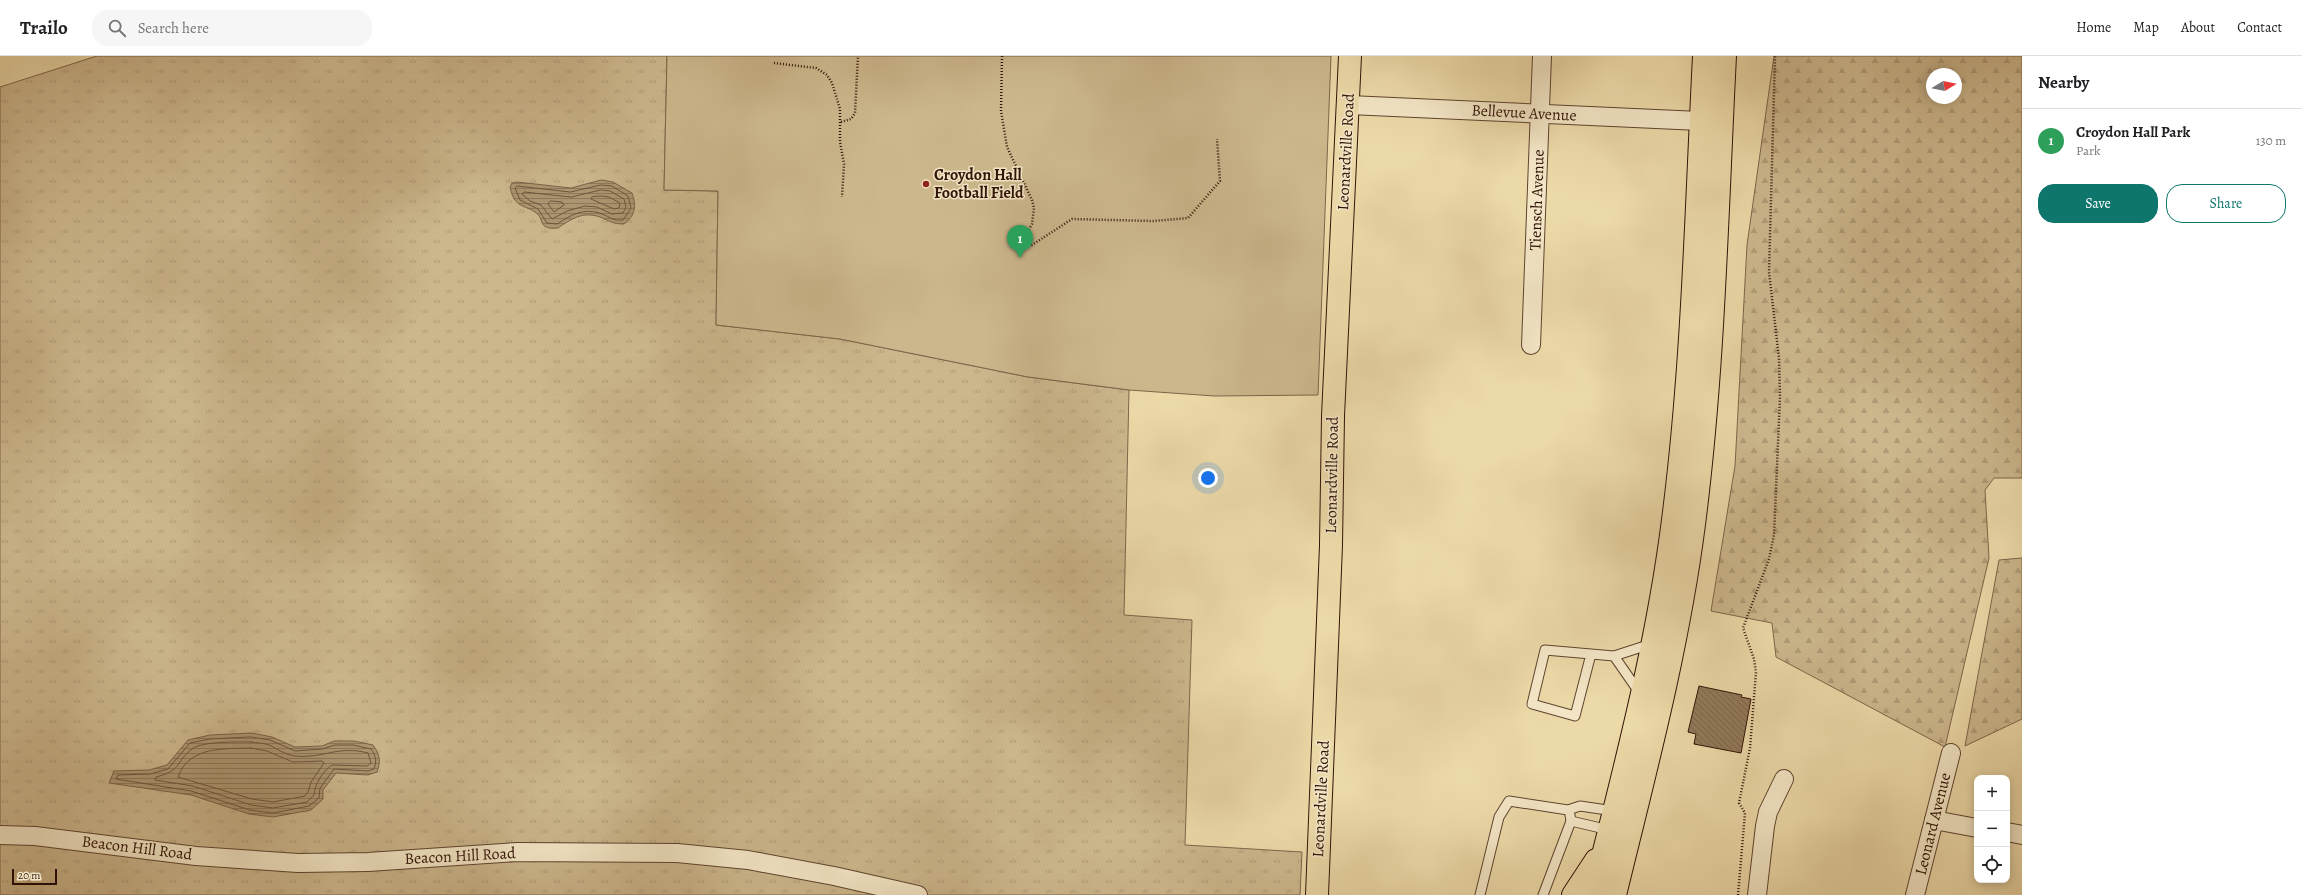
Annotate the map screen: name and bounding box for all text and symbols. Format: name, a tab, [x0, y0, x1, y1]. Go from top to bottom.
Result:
search box	[92, 10, 372, 46]
text: Trailo	[20, 15, 68, 41]
icon: search	[106, 17, 128, 39]
text: Search here	[138, 18, 209, 38]
text: Home	[2076, 18, 2111, 37]
text: Map	[2133, 18, 2159, 37]
text: About	[2181, 18, 2215, 37]
text: Contact	[2237, 18, 2282, 37]
north arrow	[1926, 68, 1962, 104]
text: Nearby	[2038, 71, 2089, 94]
street label: Leonardville Road	[1332, 93, 1360, 211]
street label: Bellevue Avenue	[1471, 99, 1577, 127]
text: Croydon Hall Park	[2076, 122, 2190, 142]
text: 1	[2049, 132, 2053, 149]
text: 130 m	[2256, 132, 2286, 149]
text: Park	[2076, 142, 2100, 159]
street label: Tiensch Avenue	[1524, 149, 1550, 251]
place label: Croydon Hall Football Field	[934, 164, 1024, 204]
marker: Croydon Hall Football Field	[921, 179, 931, 189]
button: Save	[2038, 184, 2158, 223]
button: Share	[2166, 184, 2286, 223]
pin: 1	[1007, 225, 1033, 258]
street label: Leonardville Road	[1320, 416, 1344, 534]
your location	[1198, 468, 1218, 488]
street label: Leonardville Road	[1307, 740, 1335, 858]
street label: Leonard Avenue	[1910, 770, 1956, 878]
map controls	[1974, 775, 2010, 883]
button: +	[1974, 775, 2010, 811]
button: −	[1974, 811, 2010, 847]
street label: Beacon Hill Road	[80, 830, 194, 866]
street label: Beacon Hill Road	[404, 842, 516, 870]
button: locate	[1974, 847, 2010, 883]
scale bar	[12, 867, 57, 886]
text: 20 m	[18, 868, 40, 883]

